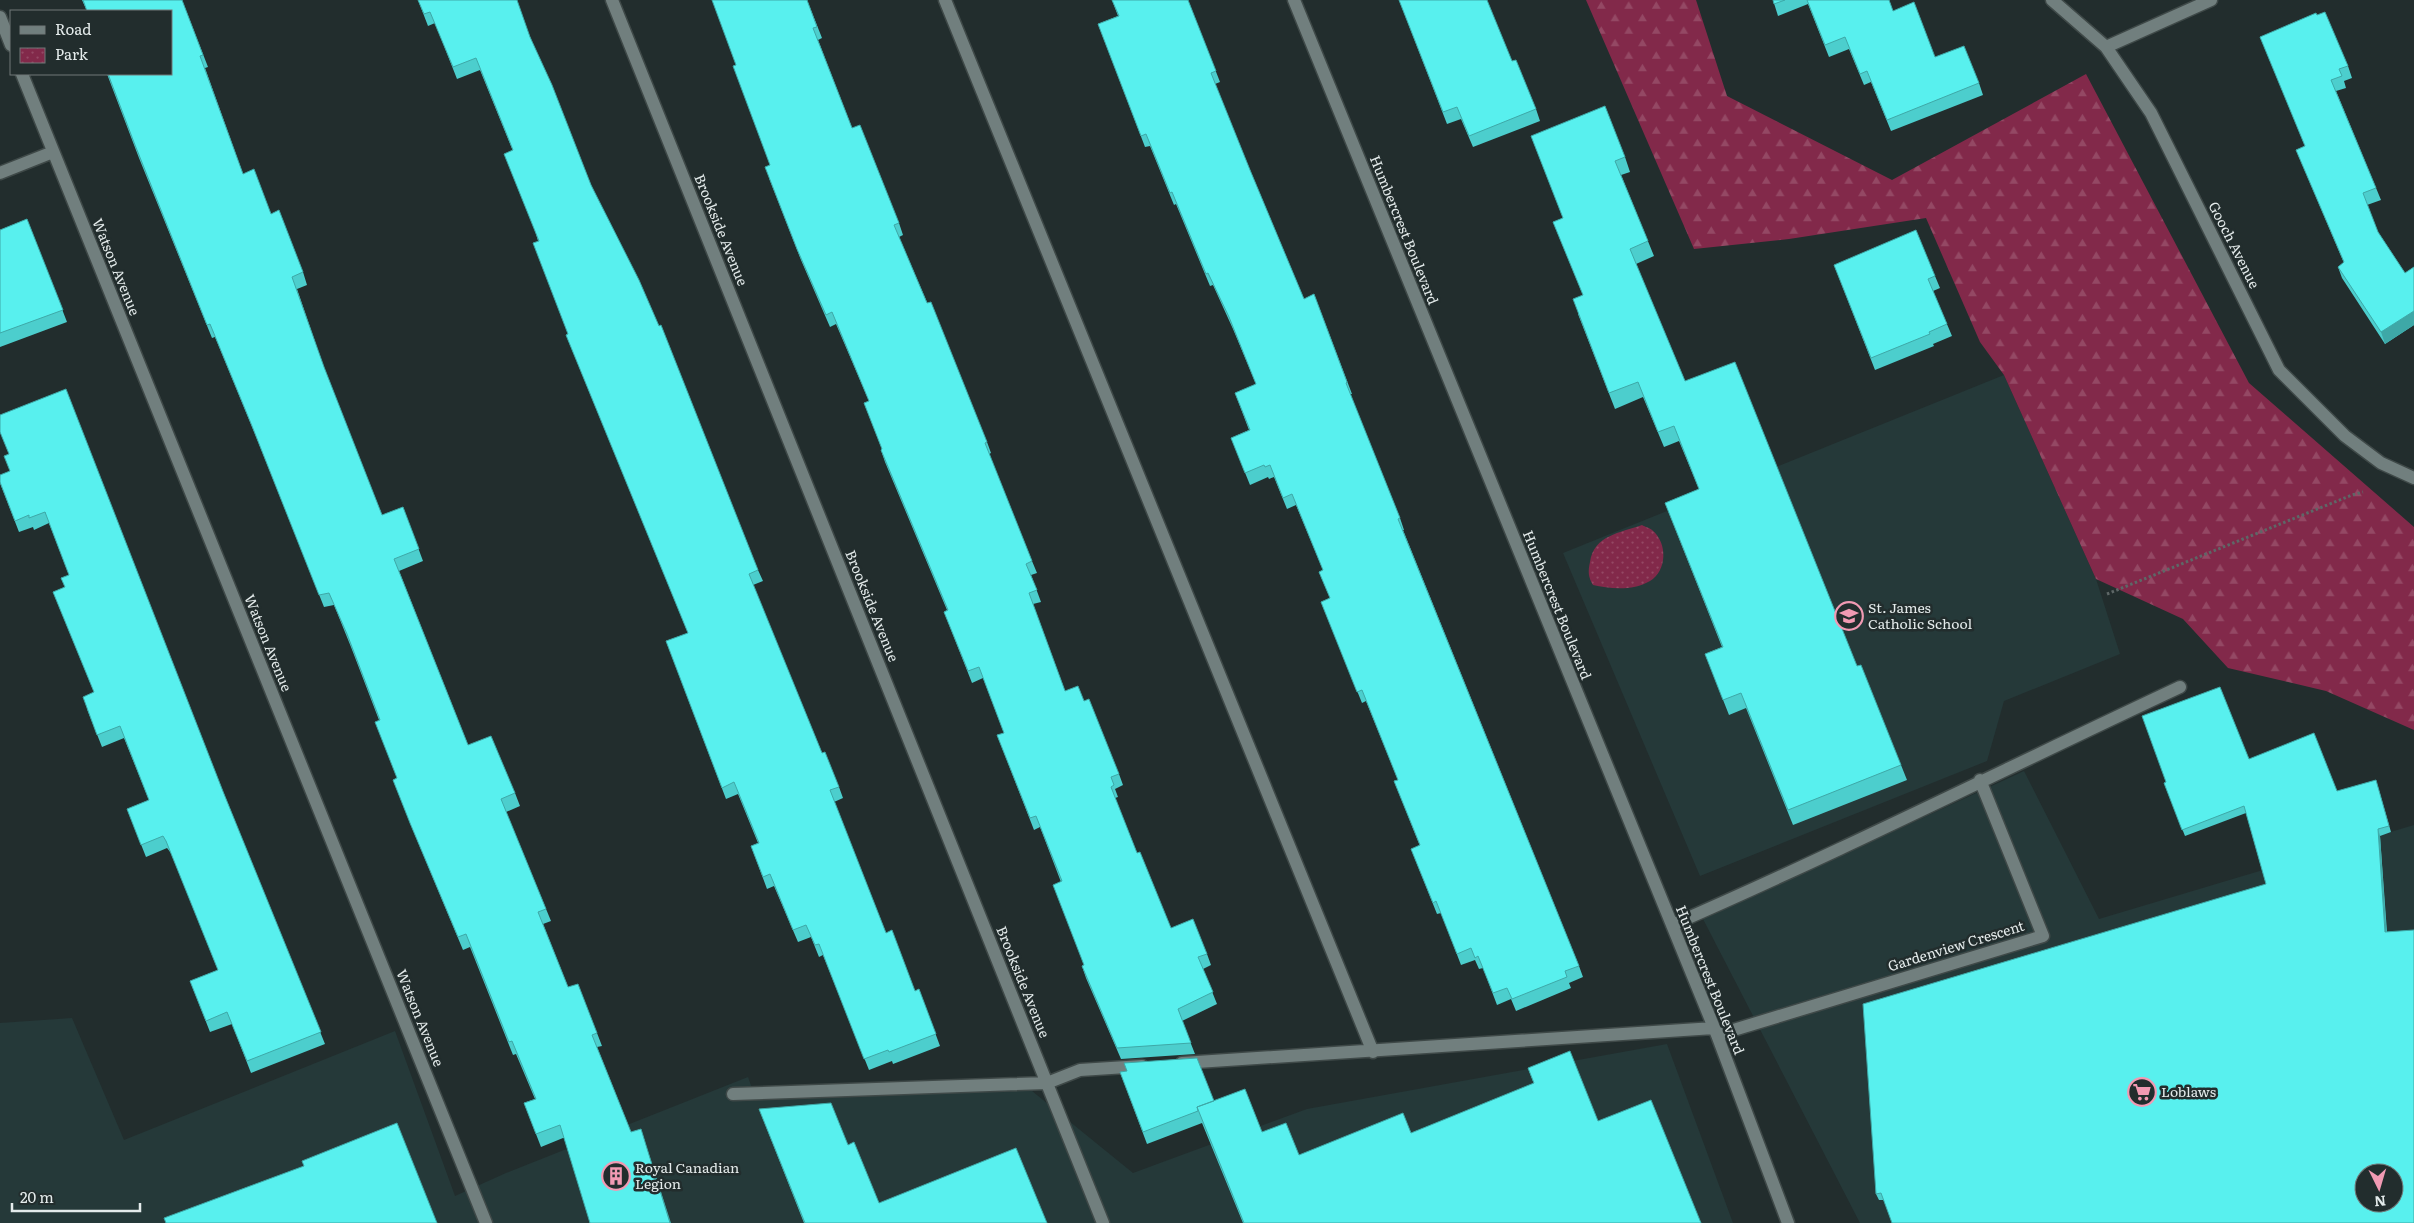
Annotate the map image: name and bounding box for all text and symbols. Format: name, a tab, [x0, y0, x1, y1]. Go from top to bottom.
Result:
legend	[10, 10, 172, 75]
text: Road	[55, 17, 91, 40]
text: Park	[55, 42, 89, 65]
street label: Humbercrest Boulevard	[1366, 152, 1444, 308]
street label: Brookside Avenue	[690, 171, 754, 289]
street label: Gooch Avenue	[2204, 198, 2265, 291]
street label: Watson Avenue	[88, 215, 146, 318]
street label: Humbercrest Boulevard	[1519, 527, 1597, 683]
street label: Brookside Avenue	[841, 547, 905, 665]
street label: Watson Avenue	[240, 591, 298, 694]
place label: St. James Catholic School	[1868, 597, 1972, 633]
school or university icon: St. James Catholic School	[1834, 601, 1864, 631]
street label: Humbercrest Boulevard	[1672, 902, 1750, 1058]
street label: Gardenview Crescent	[1885, 915, 2027, 975]
street label: Brookside Avenue	[992, 923, 1056, 1041]
street label: Watson Avenue	[392, 966, 450, 1069]
supermarket icon: Loblaws	[2127, 1077, 2157, 1107]
place label: Loblaws	[2161, 1081, 2216, 1101]
place label: Royal Canadian Legion	[635, 1157, 739, 1193]
building icon: Royal Canadian Legion	[601, 1161, 631, 1191]
north arrow	[2354, 1163, 2404, 1213]
scale bar	[12, 1180, 140, 1212]
text: 20 m	[20, 1185, 54, 1208]
text: N	[2373, 1191, 2387, 1212]

